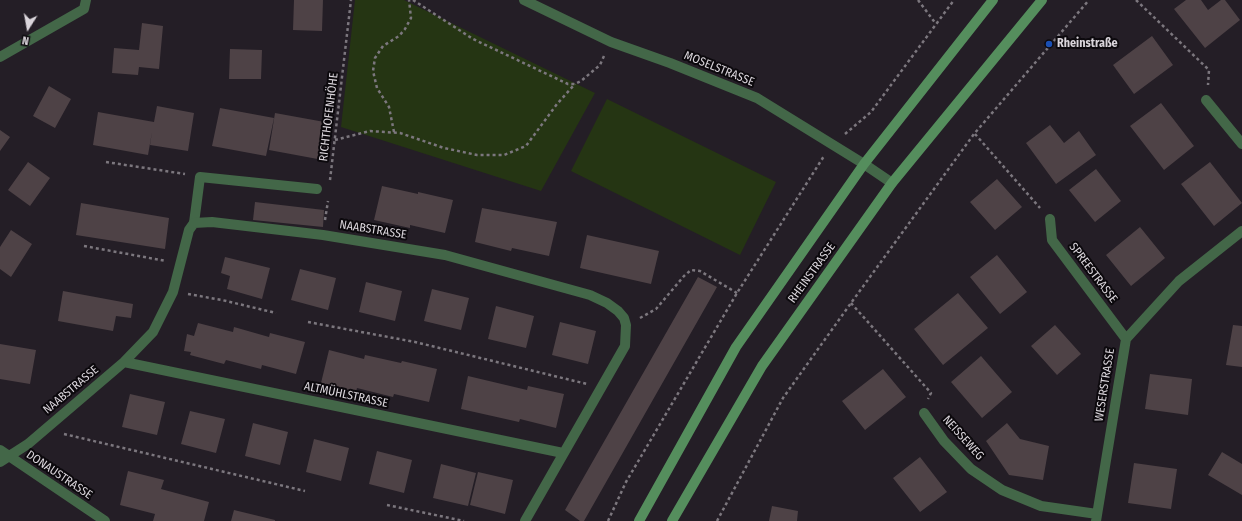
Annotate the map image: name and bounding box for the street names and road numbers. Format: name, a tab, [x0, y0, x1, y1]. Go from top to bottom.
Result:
street label: MOSELSTRASSE	[682, 48, 756, 90]
street label: RICHTHOFENHÖHE	[316, 72, 342, 162]
street label: NAABSTRASSE	[338, 218, 408, 242]
street label: RHEINSTRASSE	[785, 240, 839, 306]
street label: SPREESTRASSE	[1066, 240, 1120, 306]
street label: WESERSTRASSE	[1092, 347, 1118, 423]
street label: NAABSTRASSE	[40, 363, 102, 417]
street label: ALTMÜHLSTRASSE	[303, 379, 389, 411]
street label: NEISSEWEG	[939, 413, 987, 463]
street label: DONAUSTRASSE	[23, 448, 95, 502]

